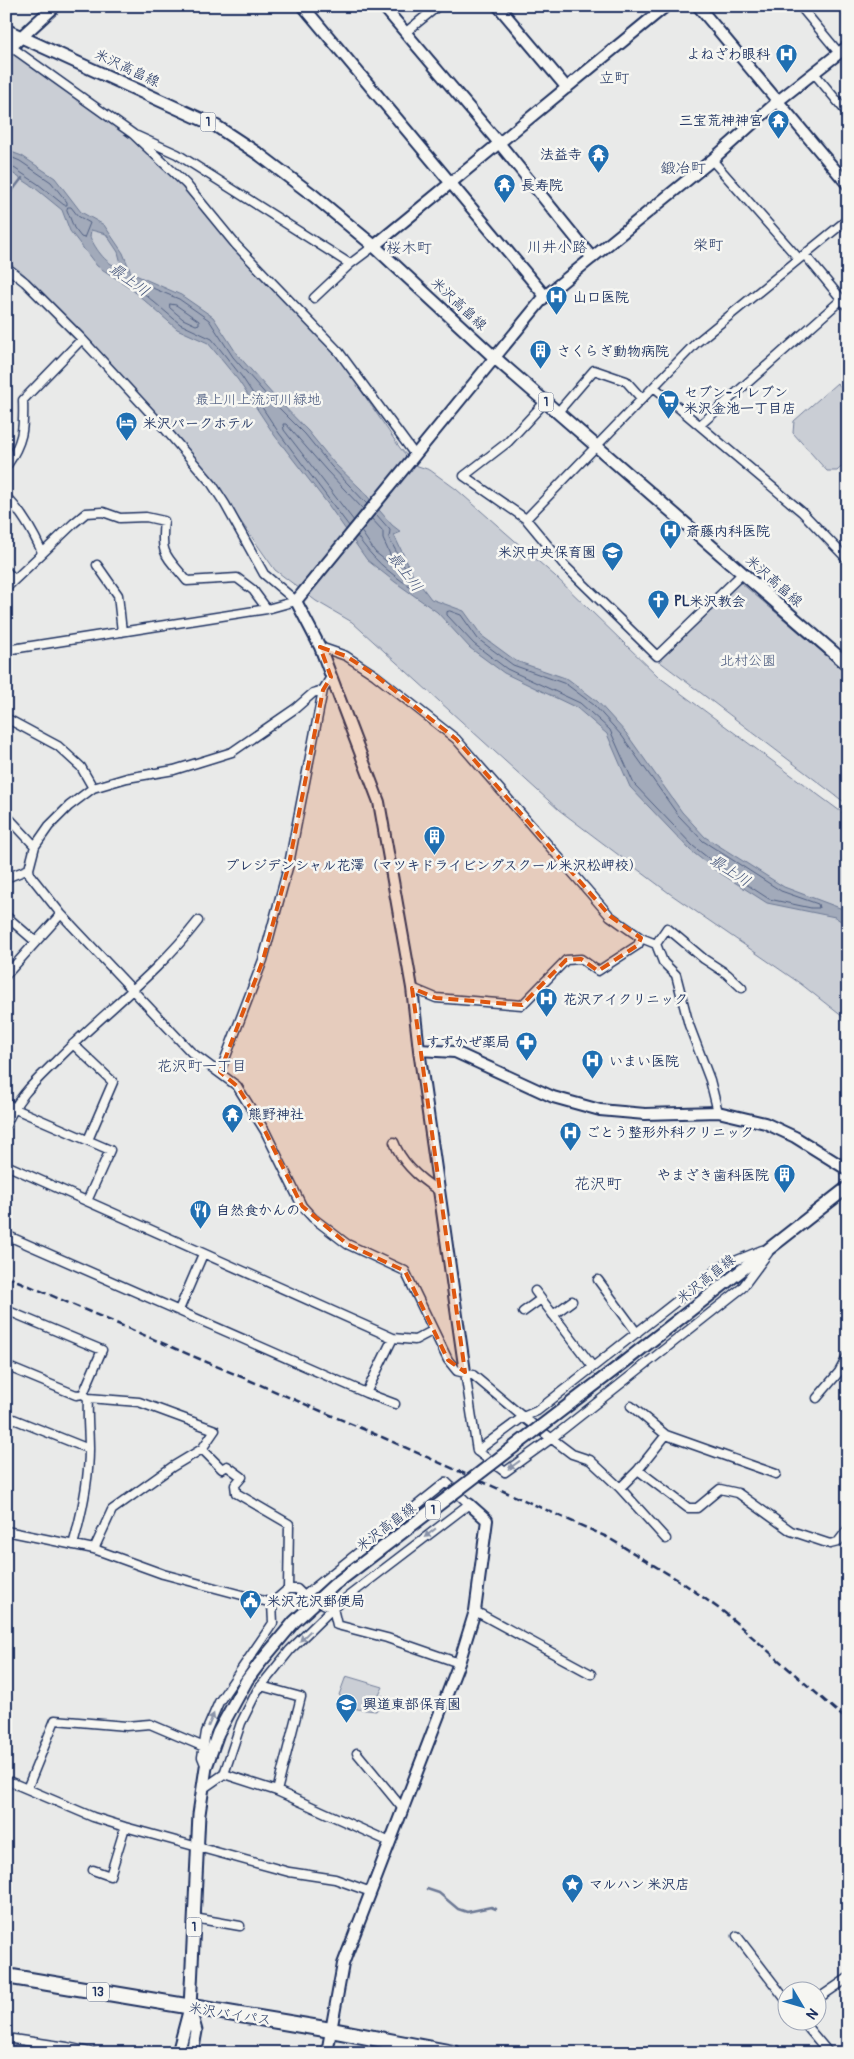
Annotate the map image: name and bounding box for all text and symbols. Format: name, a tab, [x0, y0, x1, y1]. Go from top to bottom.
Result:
hospital icon: よねざわ眼科	[774, 42, 798, 73]
street label: 米沢高畠線	[92, 46, 162, 90]
place label: よねざわ眼科	[686, 46, 771, 63]
district label: 立町	[599, 69, 630, 88]
temple icon: 三宝荒神神宮	[767, 108, 791, 139]
road number: 1	[200, 112, 216, 132]
place label: 三宝荒神神宮	[679, 112, 763, 129]
temple icon: 法益寺	[586, 142, 610, 173]
place label: 法益寺	[540, 146, 582, 163]
district label: 鍛冶町	[660, 159, 706, 178]
temple icon: 長寿院	[493, 173, 517, 204]
place label: 長寿院	[521, 177, 563, 194]
district label: 栄町	[693, 236, 724, 255]
district label: 川井小路	[527, 238, 587, 257]
district label: 桜木町	[386, 239, 432, 258]
water label: 最上川	[105, 259, 153, 301]
street label: 米沢高畠線	[428, 274, 490, 334]
hospital icon: 山口医院	[545, 285, 569, 316]
place label: 山口医院	[573, 289, 629, 306]
building icon: さくらぎ動物病院	[529, 339, 553, 370]
place label: さくらぎ動物病院	[557, 343, 669, 360]
place label: セブン-イレブン 米沢金池一丁目店	[684, 384, 796, 417]
supermarket icon: セブン-イレブン 米沢金池一丁目店	[656, 388, 680, 419]
park label: 最上川上流河川緑地	[195, 391, 321, 408]
road number: 1	[538, 392, 554, 412]
hotel icon: 米沢パークホテル	[115, 411, 139, 442]
place label: 米沢パークホテル	[143, 415, 254, 432]
hospital icon: 斎藤内科医院	[658, 519, 682, 550]
place label: 斎藤内科医院	[686, 523, 770, 540]
school or university icon: 米沢中央保育園	[600, 540, 624, 571]
place label: 米沢中央保育園	[498, 544, 596, 561]
water label: 最上川	[384, 548, 426, 596]
street label: 米沢高畠線	[742, 552, 806, 610]
church icon: PL米沢教会	[646, 589, 670, 620]
place label: PL米沢教会	[674, 593, 746, 610]
park label: 北村公園	[720, 652, 776, 669]
building icon: プレジデンシャル花澤（マツキドライビングスクール米沢松岬校）	[422, 825, 446, 856]
water label: 最上川	[706, 851, 754, 891]
place label: プレジデンシャル花澤（マツキドライビングスクール米沢松岬校）	[225, 857, 643, 874]
hospital icon: 花沢アイクリニック	[535, 987, 559, 1018]
place label: 花沢アイクリニック	[563, 991, 688, 1008]
pharmacy icon: すずかぜ薬局	[514, 1030, 538, 1061]
place label: すずかぜ薬局	[426, 1034, 510, 1051]
hospital icon: いまい医院	[581, 1049, 605, 1080]
place label: いまい医院	[609, 1053, 679, 1070]
district label: 花沢町一丁目	[157, 1057, 247, 1076]
temple icon: 熊野神社	[220, 1102, 244, 1133]
place label: 熊野神社	[248, 1106, 304, 1123]
hospital icon: ごとう整形外科クリニック	[558, 1120, 582, 1151]
place label: ごとう整形外科クリニック	[586, 1124, 754, 1141]
building icon: やまざき歯科医院	[773, 1163, 797, 1194]
place label: やまざき歯科医院	[657, 1167, 769, 1184]
district label: 花沢町	[574, 1174, 622, 1194]
restaurant icon: 自然食かんの	[188, 1198, 212, 1229]
place label: 自然食かんの	[216, 1202, 300, 1219]
street label: 米沢高畠線	[673, 1251, 739, 1307]
one-way arrow	[508, 1460, 521, 1471]
street label: 米沢高畠線	[353, 1499, 419, 1555]
road number: 1	[426, 1500, 440, 1520]
one-way arrow	[424, 1528, 437, 1539]
public building icon: 米沢花沢郵便局	[239, 1589, 263, 1620]
place label: 米沢花沢郵便局	[267, 1593, 365, 1610]
one-way arrow	[299, 1630, 311, 1642]
school or university icon: 興道東部保育園	[335, 1692, 359, 1723]
place label: 興道東部保育園	[363, 1696, 461, 1713]
one-way arrow	[208, 1713, 216, 1727]
place icon: マルハン 米沢店	[561, 1872, 585, 1903]
place label: マルハン 米沢店	[589, 1876, 689, 1893]
road number: 1	[186, 1918, 202, 1936]
road number: 13	[87, 1982, 109, 2001]
north arrow	[776, 1982, 826, 2032]
street label: 米沢バイパス	[187, 1999, 273, 2029]
text: N	[802, 2005, 821, 2023]

